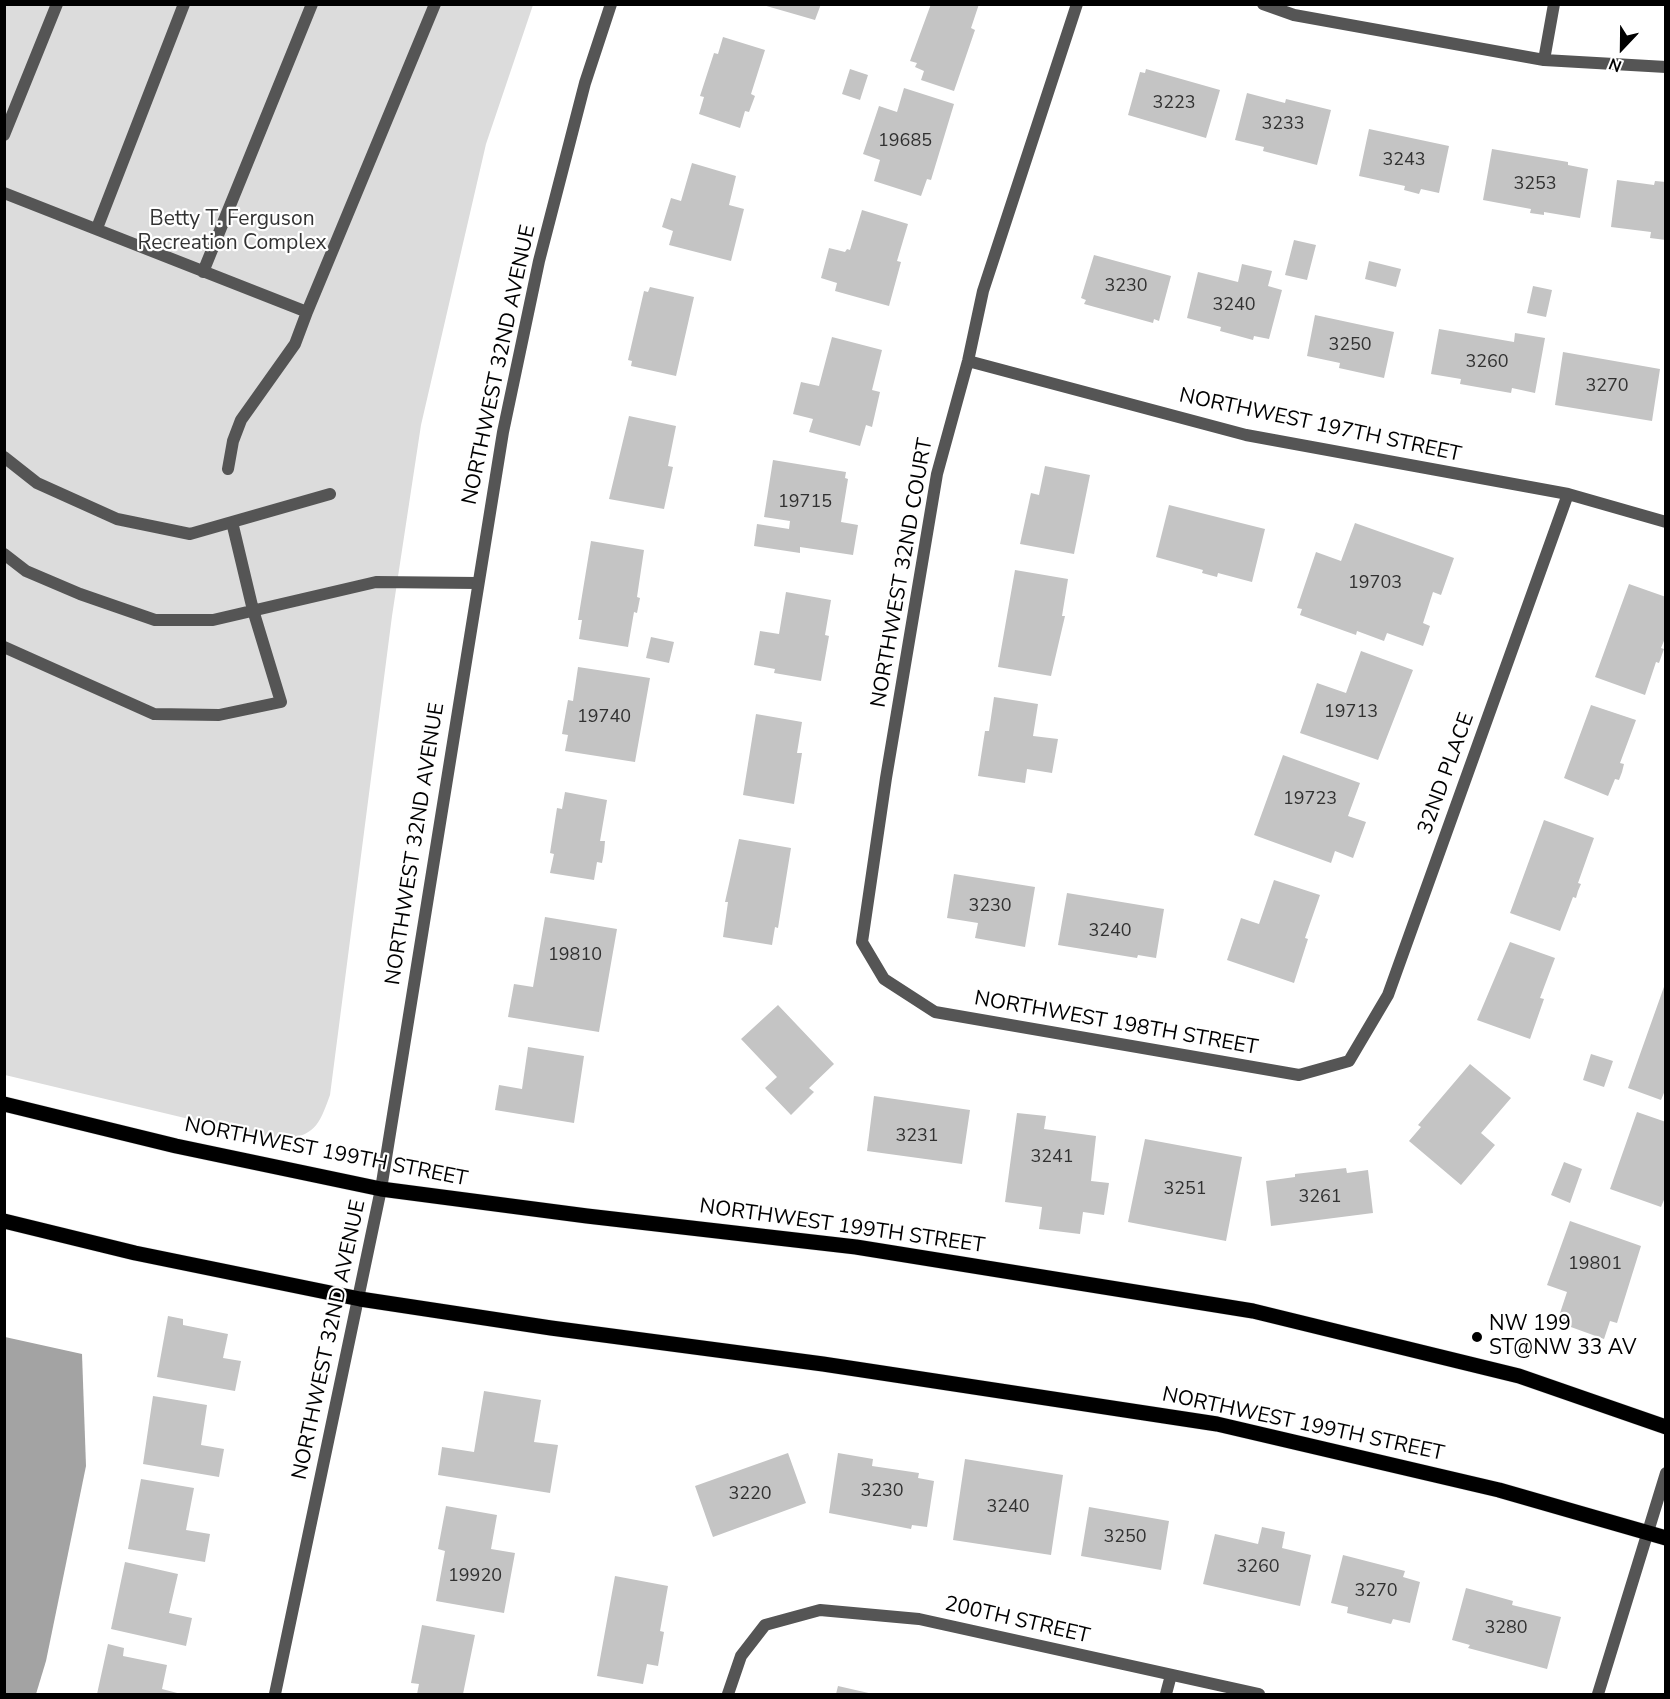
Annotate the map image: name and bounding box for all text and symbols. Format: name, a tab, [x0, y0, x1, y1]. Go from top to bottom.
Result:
north arrow	[1592, 18, 1652, 78]
text: N	[1606, 52, 1625, 77]
house number: 3223	[1152, 93, 1196, 115]
house number: 3233	[1261, 114, 1305, 136]
house number: 19685	[878, 131, 932, 153]
house number: 3243	[1382, 150, 1426, 172]
house number: 3253	[1513, 174, 1557, 196]
park label: Betty T. Ferguson Recreation Complex	[137, 207, 327, 257]
street label: NORTHWEST 32ND AVENUE	[458, 223, 542, 507]
house number: 3230	[1104, 276, 1148, 298]
house number: 3240	[1212, 295, 1256, 317]
house number: 3250	[1328, 335, 1372, 357]
house number: 3260	[1465, 352, 1509, 374]
house number: 3270	[1585, 376, 1629, 398]
street label: NORTHWEST 197TH STREET	[1177, 384, 1463, 468]
street label: NORTHWEST 32ND COURT	[867, 437, 939, 709]
house number: 19715	[778, 492, 832, 514]
house number: 19703	[1348, 573, 1402, 595]
street label: NORTHWEST 32ND AVENUE	[381, 701, 451, 987]
house number: 19713	[1324, 702, 1378, 724]
house number: 19740	[577, 707, 631, 729]
street label: 32ND PLACE	[1413, 710, 1481, 838]
house number: 19723	[1283, 789, 1337, 811]
house number: 3230	[968, 896, 1012, 918]
house number: 3240	[1088, 921, 1132, 943]
house number: 19810	[548, 945, 602, 967]
street label: NORTHWEST 198TH STREET	[972, 987, 1260, 1061]
street label: NORTHWEST 199TH STREET	[182, 1113, 470, 1193]
house number: 3231	[895, 1126, 939, 1148]
house number: 3241	[1030, 1147, 1074, 1169]
house number: 3251	[1163, 1179, 1207, 1201]
house number: 3261	[1298, 1187, 1342, 1209]
street label: NORTHWEST 199TH STREET	[698, 1195, 986, 1259]
street label: NORTHWEST 32ND AVENUE	[288, 1198, 372, 1482]
house number: 19801	[1568, 1254, 1622, 1276]
place label: NW 199 ST@NW 33 AV	[1489, 1312, 1636, 1362]
marker: NW 199 ST@NW 33 AV	[1470, 1330, 1484, 1344]
street label: NORTHWEST 199TH STREET	[1160, 1383, 1446, 1467]
house number: 3230	[860, 1481, 904, 1503]
house number: 3220	[728, 1484, 772, 1506]
house number: 3240	[986, 1497, 1030, 1519]
house number: 3250	[1103, 1527, 1147, 1549]
house number: 3260	[1236, 1557, 1280, 1579]
house number: 19920	[448, 1566, 502, 1588]
house number: 3270	[1354, 1581, 1398, 1603]
street label: 200TH STREET	[942, 1592, 1092, 1650]
house number: 3280	[1484, 1618, 1528, 1640]

